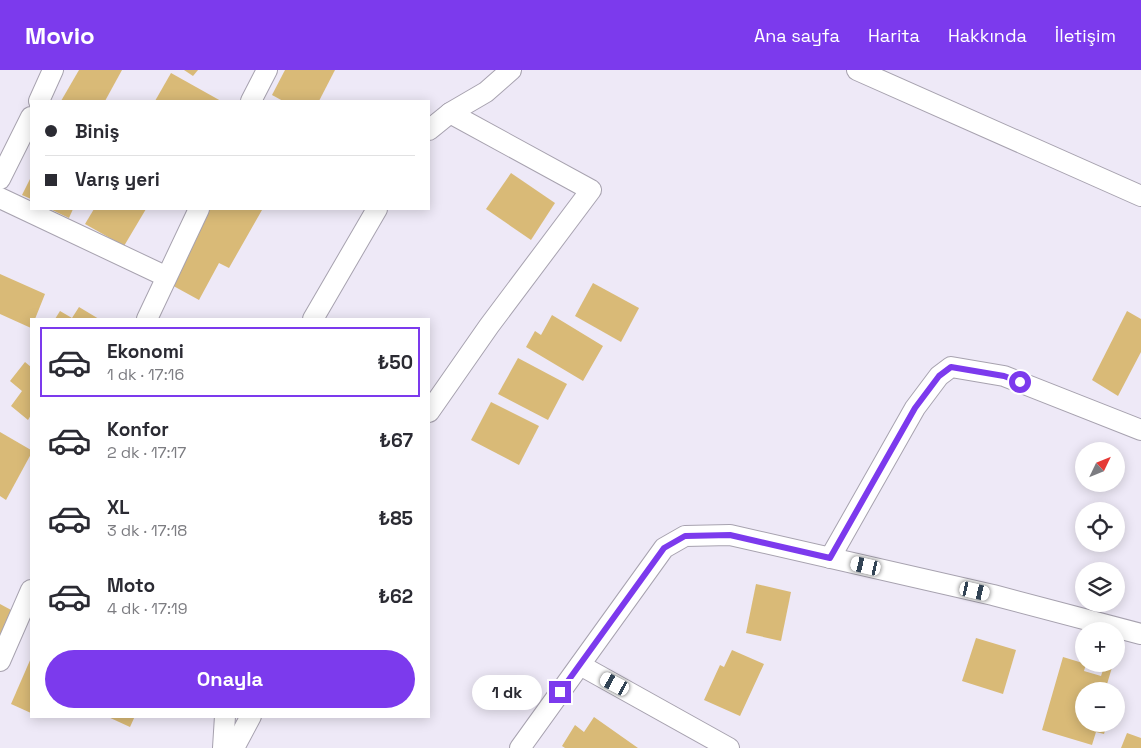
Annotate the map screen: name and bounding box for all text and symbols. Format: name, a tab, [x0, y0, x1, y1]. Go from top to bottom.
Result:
text: Movio	[25, 20, 95, 51]
text: Ana sayfa	[754, 24, 840, 47]
text: Harita	[868, 24, 920, 47]
text: Hakkında	[948, 24, 1027, 47]
text: İletişim	[1055, 24, 1116, 47]
text: Biniş	[75, 119, 119, 144]
text: Varış yeri	[75, 167, 160, 192]
text: Ekonomi	[107, 339, 184, 364]
icon: car	[47, 340, 92, 385]
text: ₺50	[378, 350, 413, 375]
text: 1 dk · 17:16	[107, 364, 184, 385]
route start	[1009, 371, 1031, 393]
text: Konfor	[107, 417, 169, 442]
icon: car	[47, 418, 92, 463]
text: ₺67	[379, 428, 413, 453]
text: 2 dk · 17:17	[107, 442, 186, 463]
north arrow	[1075, 442, 1125, 492]
map controls	[1075, 442, 1125, 732]
text: XL	[107, 495, 130, 520]
icon: car	[47, 496, 92, 541]
button: locate	[1075, 502, 1125, 552]
text: ₺85	[378, 506, 413, 531]
text: 3 dk · 17:18	[107, 520, 187, 541]
car	[849, 555, 882, 577]
button: layers	[1075, 562, 1125, 612]
text: Moto	[107, 573, 155, 598]
icon: car	[47, 574, 92, 619]
car	[958, 580, 991, 602]
text: ₺62	[378, 584, 413, 609]
text: 4 dk · 17:19	[107, 598, 187, 619]
button: +	[1075, 622, 1125, 672]
button: Onayla	[45, 650, 415, 708]
car	[598, 670, 631, 698]
callout: 1 dk	[472, 674, 542, 710]
route end	[549, 681, 571, 703]
text: 1 dk	[492, 682, 522, 703]
button: −	[1075, 682, 1125, 732]

